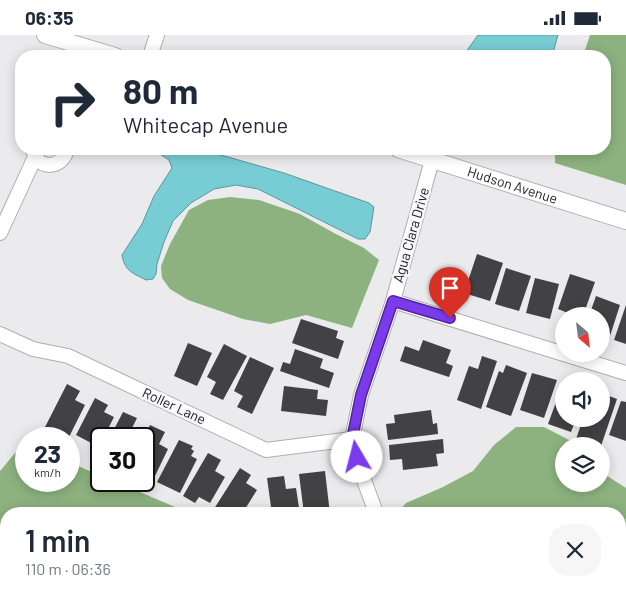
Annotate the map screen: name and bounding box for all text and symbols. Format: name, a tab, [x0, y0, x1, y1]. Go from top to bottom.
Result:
text: 06:35	[25, 6, 73, 29]
text: 80 m	[123, 69, 198, 111]
icon: right	[40, 70, 105, 135]
text: Whitecap Avenue	[123, 111, 288, 137]
street label: Hudson Avenue	[465, 162, 560, 207]
street label: Agua Clara Drive	[389, 185, 432, 284]
pin	[429, 267, 471, 318]
icon: arrive	[436, 274, 464, 302]
north arrow	[555, 307, 610, 363]
map controls	[555, 307, 610, 492]
button: sound	[555, 372, 610, 427]
street label: Roller Lane	[140, 383, 209, 428]
speed limit sign: 30	[90, 427, 155, 492]
position arrow	[330, 430, 382, 482]
button: layers	[555, 437, 610, 492]
text: 23	[34, 438, 61, 468]
text: km/h	[34, 465, 61, 479]
text: 1 min	[25, 522, 90, 558]
button: close	[549, 524, 601, 576]
text: 110 m · 06:36	[25, 559, 111, 578]

